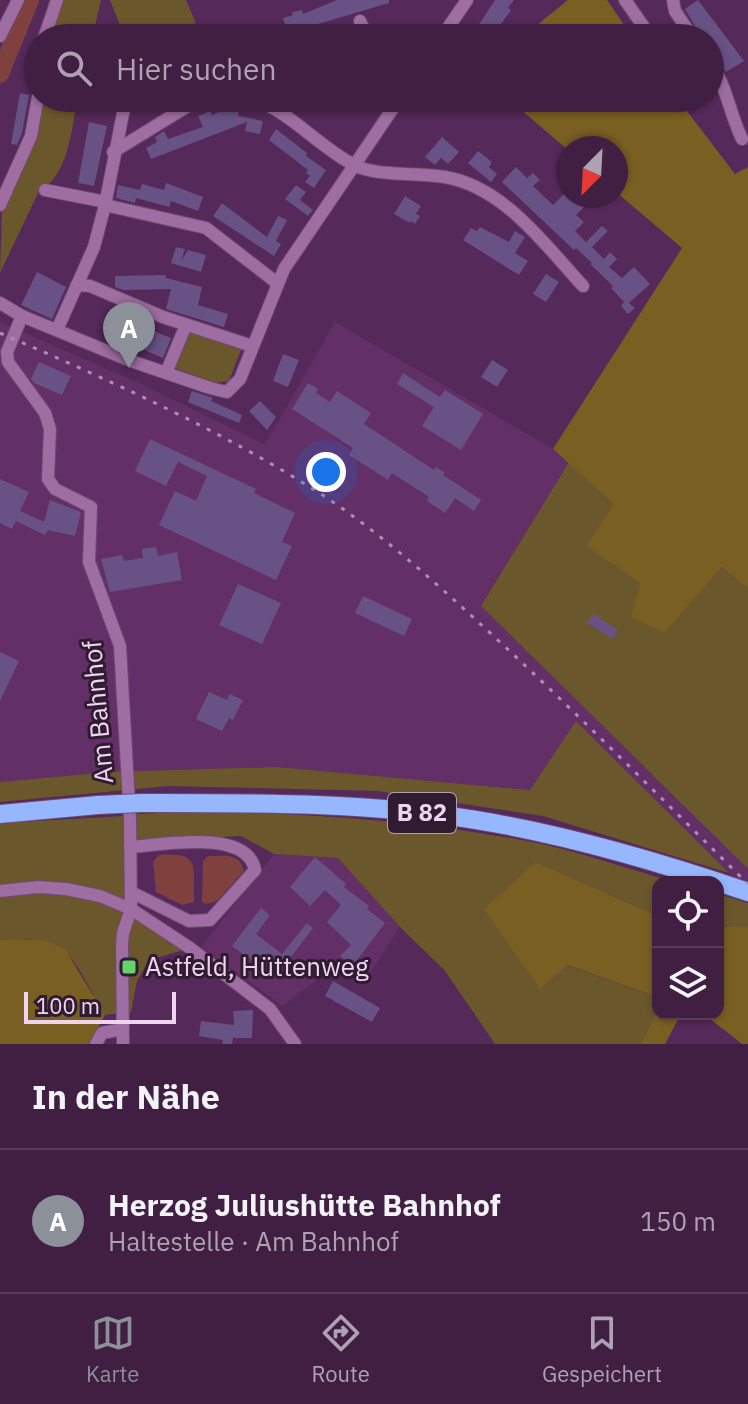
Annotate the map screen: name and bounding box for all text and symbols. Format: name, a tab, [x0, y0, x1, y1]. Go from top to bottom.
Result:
search box	[24, 24, 724, 112]
icon: search	[52, 46, 96, 90]
text: Hier suchen	[116, 49, 277, 88]
north arrow	[556, 136, 628, 208]
pin: A	[103, 302, 155, 368]
your location	[306, 452, 346, 492]
street label: Am Bahnhof	[74, 639, 120, 785]
road number: B 82	[388, 793, 456, 833]
map controls	[652, 876, 724, 1020]
button: locate	[652, 876, 724, 948]
button: layers	[652, 948, 724, 1020]
place label: Astfeld, Hüttenweg	[145, 949, 369, 983]
marker: Astfeld, Hüttenweg	[120, 958, 138, 976]
scale bar	[24, 988, 176, 1024]
text: 100 m	[36, 991, 100, 1020]
text: In der Nähe	[32, 1074, 220, 1118]
text: Herzog Juliushütte Bahnhof	[108, 1185, 500, 1224]
text: A	[49, 1204, 67, 1238]
text: 150 m	[640, 1204, 716, 1238]
text: Haltestelle · Am Bahnhof	[108, 1224, 399, 1258]
tab: Karte	[86, 1311, 139, 1388]
tab: Route	[312, 1311, 370, 1388]
tab: Gespeichert	[542, 1311, 662, 1388]

